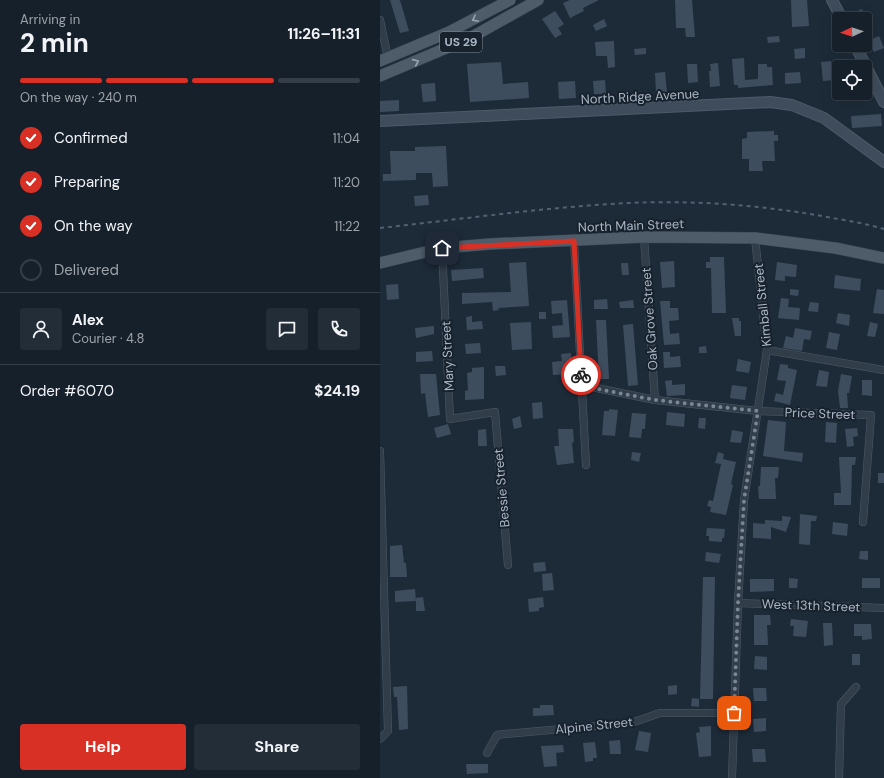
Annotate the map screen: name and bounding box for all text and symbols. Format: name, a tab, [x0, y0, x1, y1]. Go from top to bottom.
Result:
text: Arriving in	[20, 11, 80, 28]
north arrow	[832, 12, 872, 52]
map controls	[832, 12, 872, 100]
one-way arrow	[472, 14, 480, 22]
text: 11:26–11:31	[288, 24, 360, 44]
text: 2 min	[20, 26, 89, 60]
road number: US 29	[440, 32, 482, 52]
one-way arrow	[413, 58, 420, 66]
button: locate	[832, 60, 872, 100]
street label: North Ridge Avenue	[580, 85, 700, 108]
text: On the way · 240 m	[20, 89, 137, 106]
icon: check	[20, 127, 42, 149]
text: Confirmed	[54, 128, 128, 148]
text: 11:04	[332, 130, 360, 147]
icon: check	[20, 171, 42, 193]
text: Preparing	[54, 172, 120, 192]
text: 11:20	[333, 174, 360, 191]
icon: check	[20, 215, 42, 237]
street label: North Main Street	[578, 215, 684, 236]
text: On the way	[54, 216, 133, 236]
text: 11:22	[334, 218, 360, 235]
pin	[425, 231, 459, 265]
icon: home	[431, 237, 453, 259]
text: Delivered	[54, 260, 119, 280]
street label: Kimball Street	[750, 262, 775, 347]
street label: Oak Grove Street	[637, 267, 662, 371]
button: person	[20, 308, 62, 350]
button: chat	[266, 308, 308, 350]
button: phone	[318, 308, 360, 350]
text: Alex	[72, 310, 104, 330]
street label: Mary Street	[437, 320, 458, 392]
text: Courier · 4.8	[72, 330, 144, 347]
courier	[561, 355, 601, 395]
icon: bike	[570, 364, 592, 386]
text: Order #6070	[20, 381, 114, 401]
text: $24.19	[314, 381, 360, 401]
street label: Price Street	[784, 404, 856, 423]
street label: Bessie Street	[490, 448, 513, 528]
street label: West 13th Street	[761, 595, 861, 616]
pin	[717, 696, 751, 730]
icon: bag	[723, 702, 745, 724]
street label: Alpine Street	[554, 713, 634, 738]
button: Help	[20, 724, 186, 770]
button: Share	[194, 724, 360, 770]

